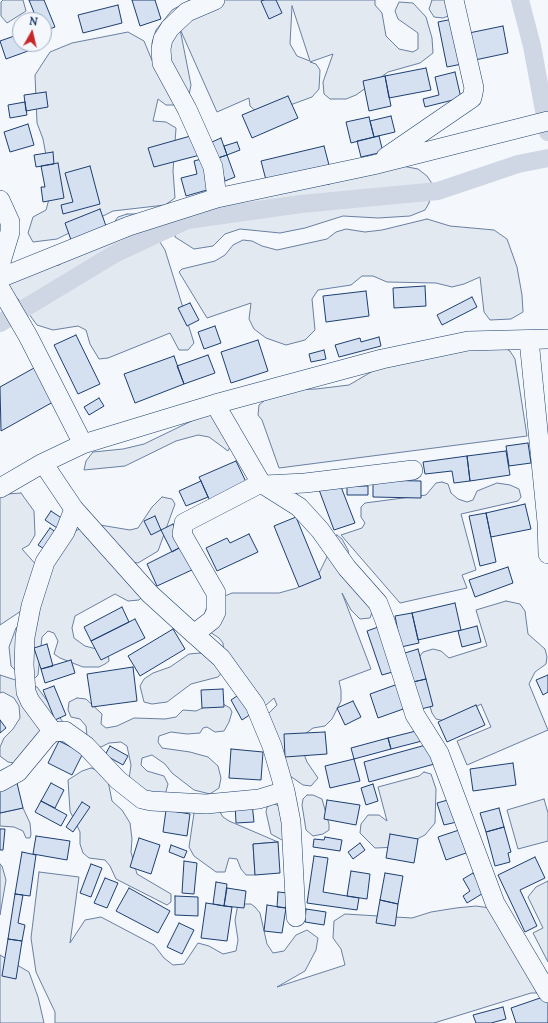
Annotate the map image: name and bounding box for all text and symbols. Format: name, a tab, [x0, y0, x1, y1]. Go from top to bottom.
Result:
north arrow	[12, 12, 52, 52]
text: N	[28, 14, 39, 29]

